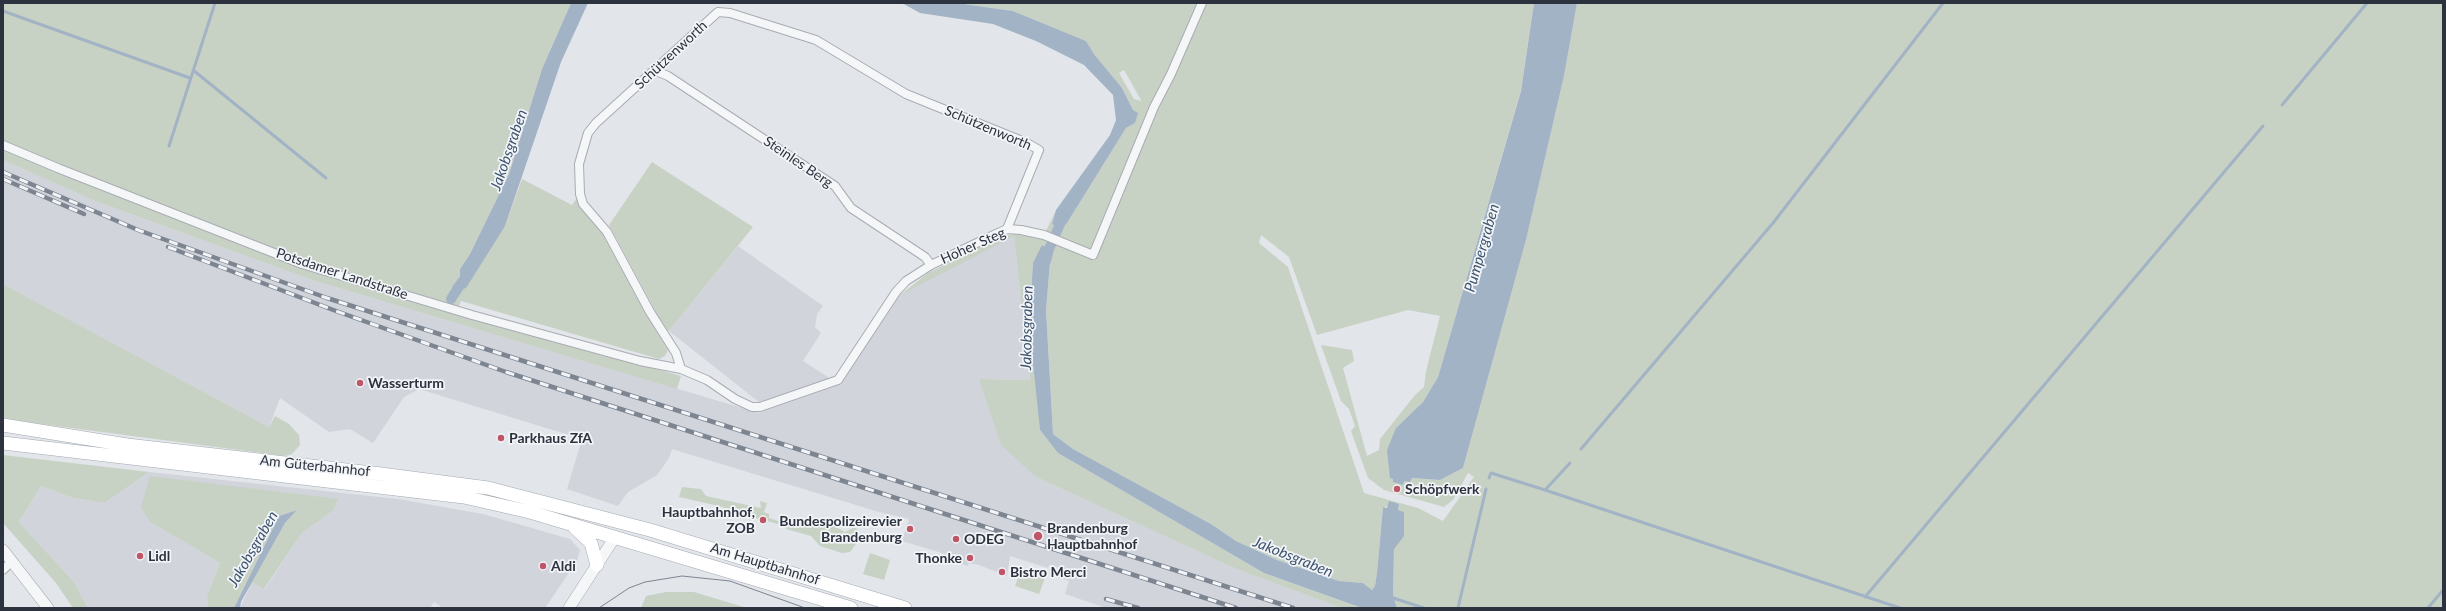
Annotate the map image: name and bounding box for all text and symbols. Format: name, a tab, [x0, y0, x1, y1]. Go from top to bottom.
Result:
street label: Schützenworth	[631, 17, 711, 93]
street label: Schützenworth	[942, 102, 1034, 154]
water label: Jakobsgraben	[487, 107, 531, 193]
street label: Steinles Berg	[760, 133, 836, 191]
water label: Pumpergraben	[1461, 202, 1503, 294]
street label: Hoher Steg	[938, 224, 1008, 268]
street label: Potsdamer Landstraße	[274, 245, 410, 303]
water label: Jakobsgraben	[1017, 286, 1037, 370]
place label: Wasserturm	[368, 375, 444, 391]
marker: Wasserturm	[355, 378, 365, 388]
place label: Parkhaus ZfA	[509, 430, 592, 446]
marker: Parkhaus ZfA	[496, 433, 506, 443]
street label: Am Güterbahnhof	[259, 452, 371, 480]
place label: Schöpfwerk	[1405, 481, 1479, 497]
marker: Schöpfwerk	[1392, 484, 1402, 494]
place label: Hauptbahnhof, ZOB	[662, 504, 755, 536]
water label: Jakobsgraben	[224, 508, 282, 590]
place label: Bundespolizeirevier Brandenburg	[779, 513, 902, 546]
marker: Hauptbahnhof, ZOB	[758, 515, 768, 525]
place label: Brandenburg Hauptbahnhof	[1047, 520, 1137, 552]
marker: Bundespolizeirevier Brandenburg	[905, 524, 915, 534]
marker: Brandenburg Hauptbahnhof	[1032, 530, 1044, 542]
place label: ODEG	[964, 531, 1004, 547]
water label: Jakobsgraben	[1250, 533, 1336, 581]
marker: ODEG	[951, 534, 961, 544]
street label: Am Hauptbahnhof	[708, 539, 822, 589]
place label: Lidl	[148, 548, 170, 564]
place label: Thonke	[915, 550, 962, 566]
marker: Lidl	[135, 551, 145, 561]
marker: Thonke	[965, 553, 975, 563]
place label: Aldi	[551, 558, 576, 574]
marker: Aldi	[538, 561, 548, 571]
place label: Bistro Merci	[1010, 564, 1086, 580]
marker: Bistro Merci	[997, 567, 1007, 577]

